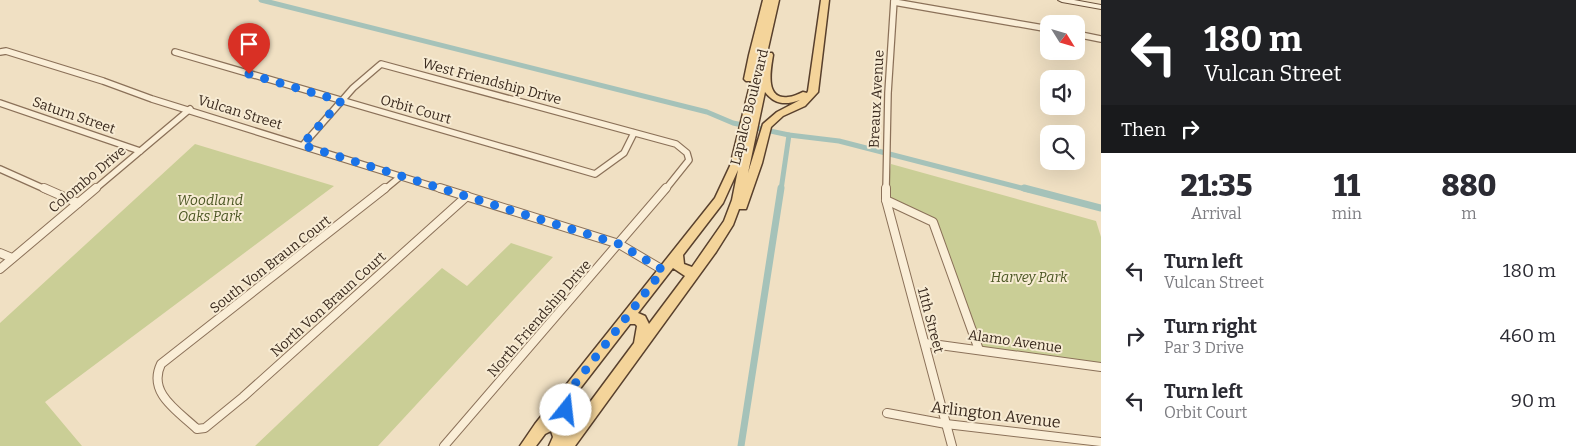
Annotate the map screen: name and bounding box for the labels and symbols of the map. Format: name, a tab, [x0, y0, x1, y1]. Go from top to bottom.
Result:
north arrow	[1040, 15, 1085, 60]
pin	[228, 23, 270, 74]
street label: Lapalco Boulevard	[727, 47, 772, 167]
street label: Breaux Avenue	[865, 50, 888, 149]
street label: West Friendship Drive	[420, 55, 563, 108]
street label: Orbit Court	[378, 91, 453, 128]
street label: Vulcan Street	[196, 92, 284, 133]
street label: Saturn Street	[30, 93, 118, 138]
street label: Colombo Drive	[45, 142, 129, 217]
park label: Woodland Oaks Park	[177, 192, 243, 225]
street label: South Von Braun Court	[206, 212, 334, 317]
street label: North Von Braun Court	[267, 248, 389, 361]
street label: North Friendship Drive	[484, 256, 595, 380]
park label: Harvey Park	[990, 269, 1068, 286]
street label: 11th Street	[914, 285, 947, 355]
street label: Alamo Avenue	[967, 326, 1063, 357]
position arrow	[539, 383, 591, 435]
street label: Arlington Avenue	[930, 397, 1062, 432]

